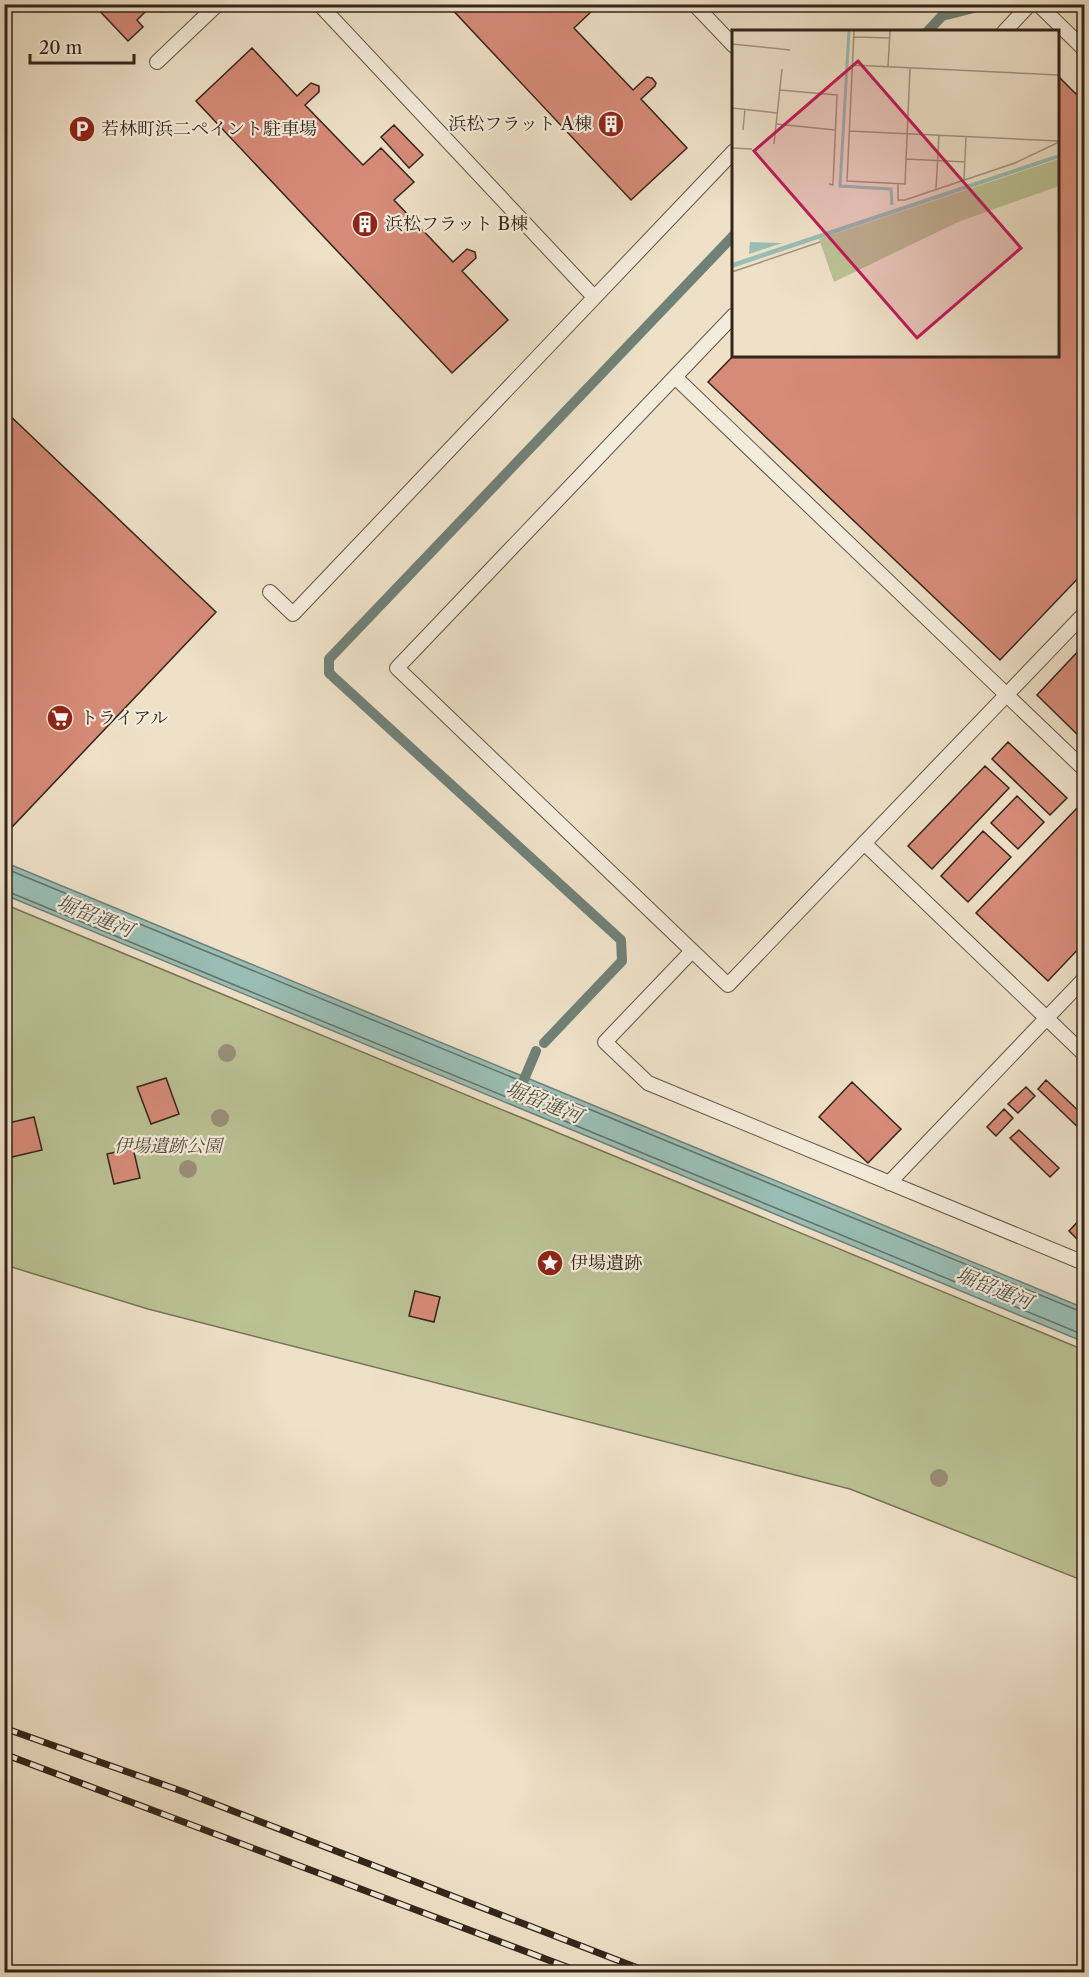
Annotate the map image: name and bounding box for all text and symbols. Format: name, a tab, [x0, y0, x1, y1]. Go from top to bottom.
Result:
scale bar	[30, 27, 134, 65]
inset map	[732, 30, 1059, 357]
text: 20 m	[39, 37, 83, 59]
building icon: 浜松フラット A棟	[596, 109, 626, 139]
place label: 浜松フラット A棟	[448, 113, 592, 135]
parking icon: 若林町浜二ペイント駐車場	[67, 114, 97, 144]
place label: 若林町浜二ペイント駐車場	[101, 118, 317, 140]
building icon: 浜松フラット B棟	[350, 209, 380, 239]
place label: 浜松フラット B棟	[385, 213, 528, 235]
supermarket icon: トライアル	[45, 703, 75, 733]
place label: トライアル	[80, 707, 168, 729]
water label: 堀留運河	[53, 890, 139, 943]
water label: 堀留運河	[502, 1076, 588, 1129]
park label: 伊場遺跡公園	[114, 1135, 225, 1157]
place icon: 伊場遺跡	[535, 1248, 565, 1278]
place label: 伊場遺跡	[570, 1252, 642, 1274]
water label: 堀留運河	[952, 1262, 1038, 1315]

